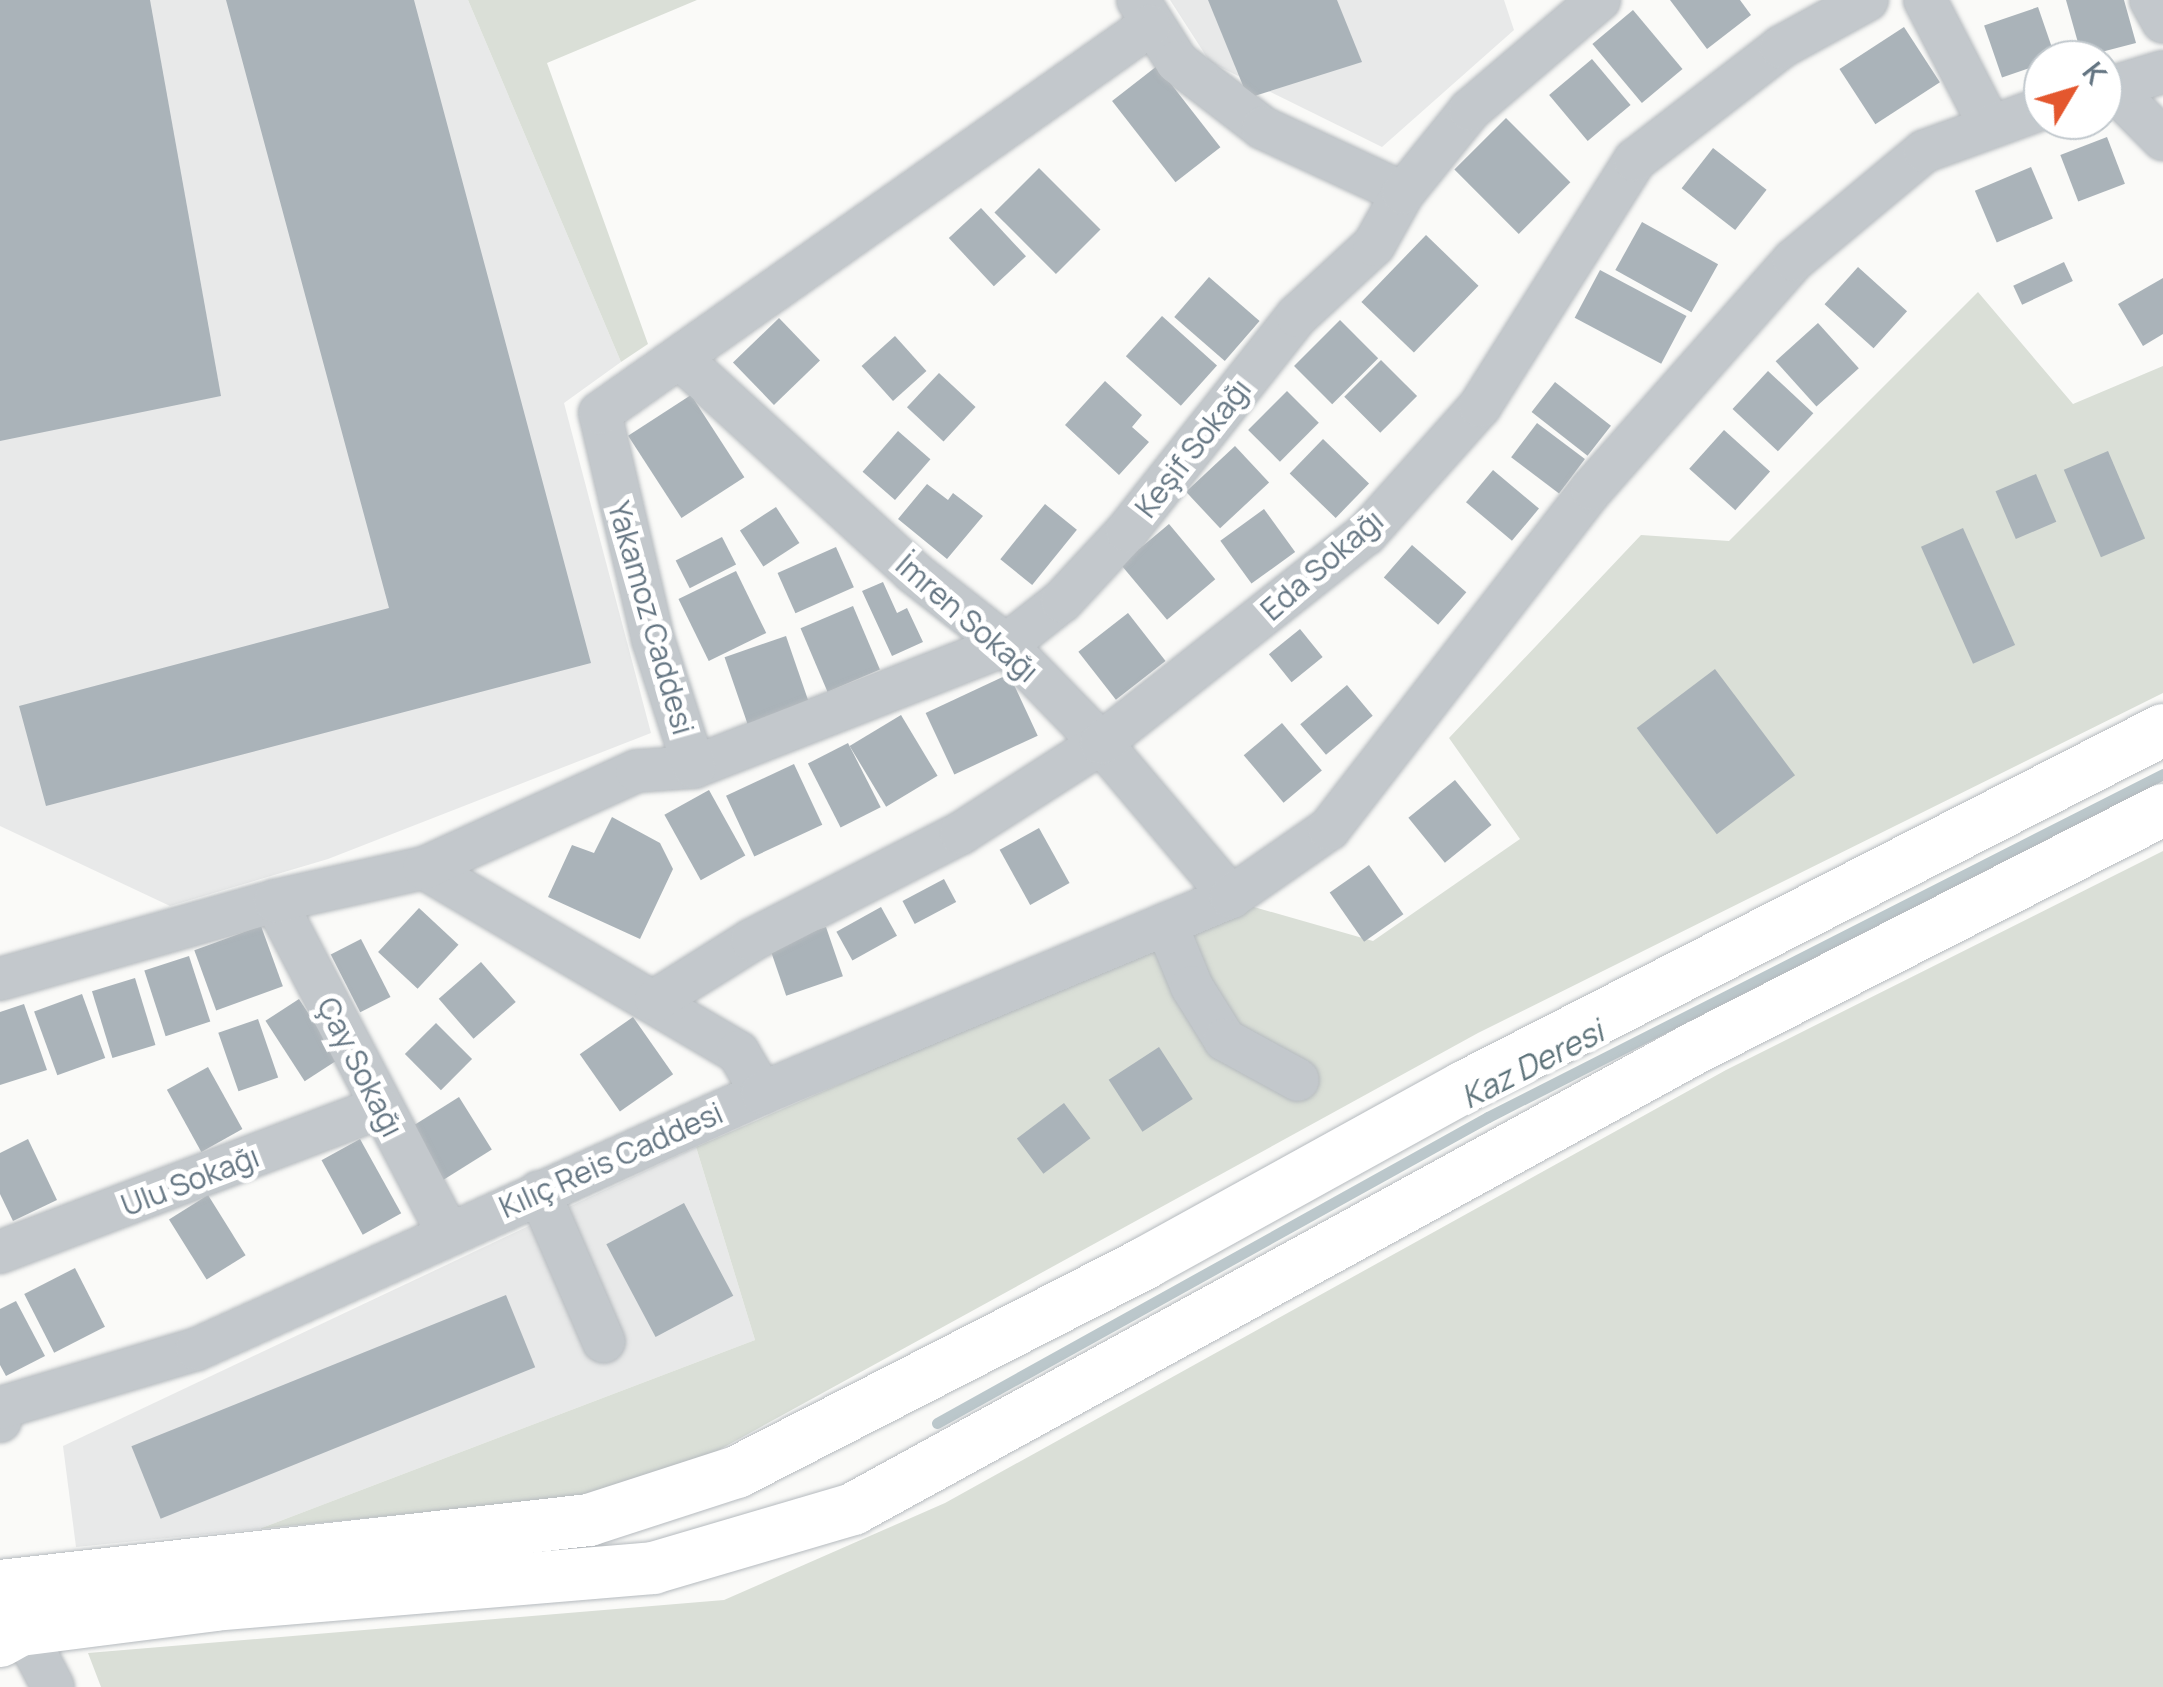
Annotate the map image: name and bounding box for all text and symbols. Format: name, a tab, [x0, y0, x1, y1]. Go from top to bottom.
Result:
north arrow	[2023, 40, 2123, 140]
text: K	[2075, 54, 2116, 92]
street label: Keşif Sokağı	[1128, 371, 1258, 525]
street label: Yakamoz Caddesi	[601, 497, 701, 739]
street label: Eda Sokağı	[1254, 502, 1390, 628]
street label: İmren Sokağı	[889, 547, 1045, 689]
street label: Çay Sokağı	[310, 991, 410, 1143]
water label: Kaz Deresi	[1454, 1012, 1610, 1116]
street label: Kılıç Reis Caddesi	[494, 1095, 728, 1225]
street label: Ulu Sokağı	[116, 1138, 264, 1224]

